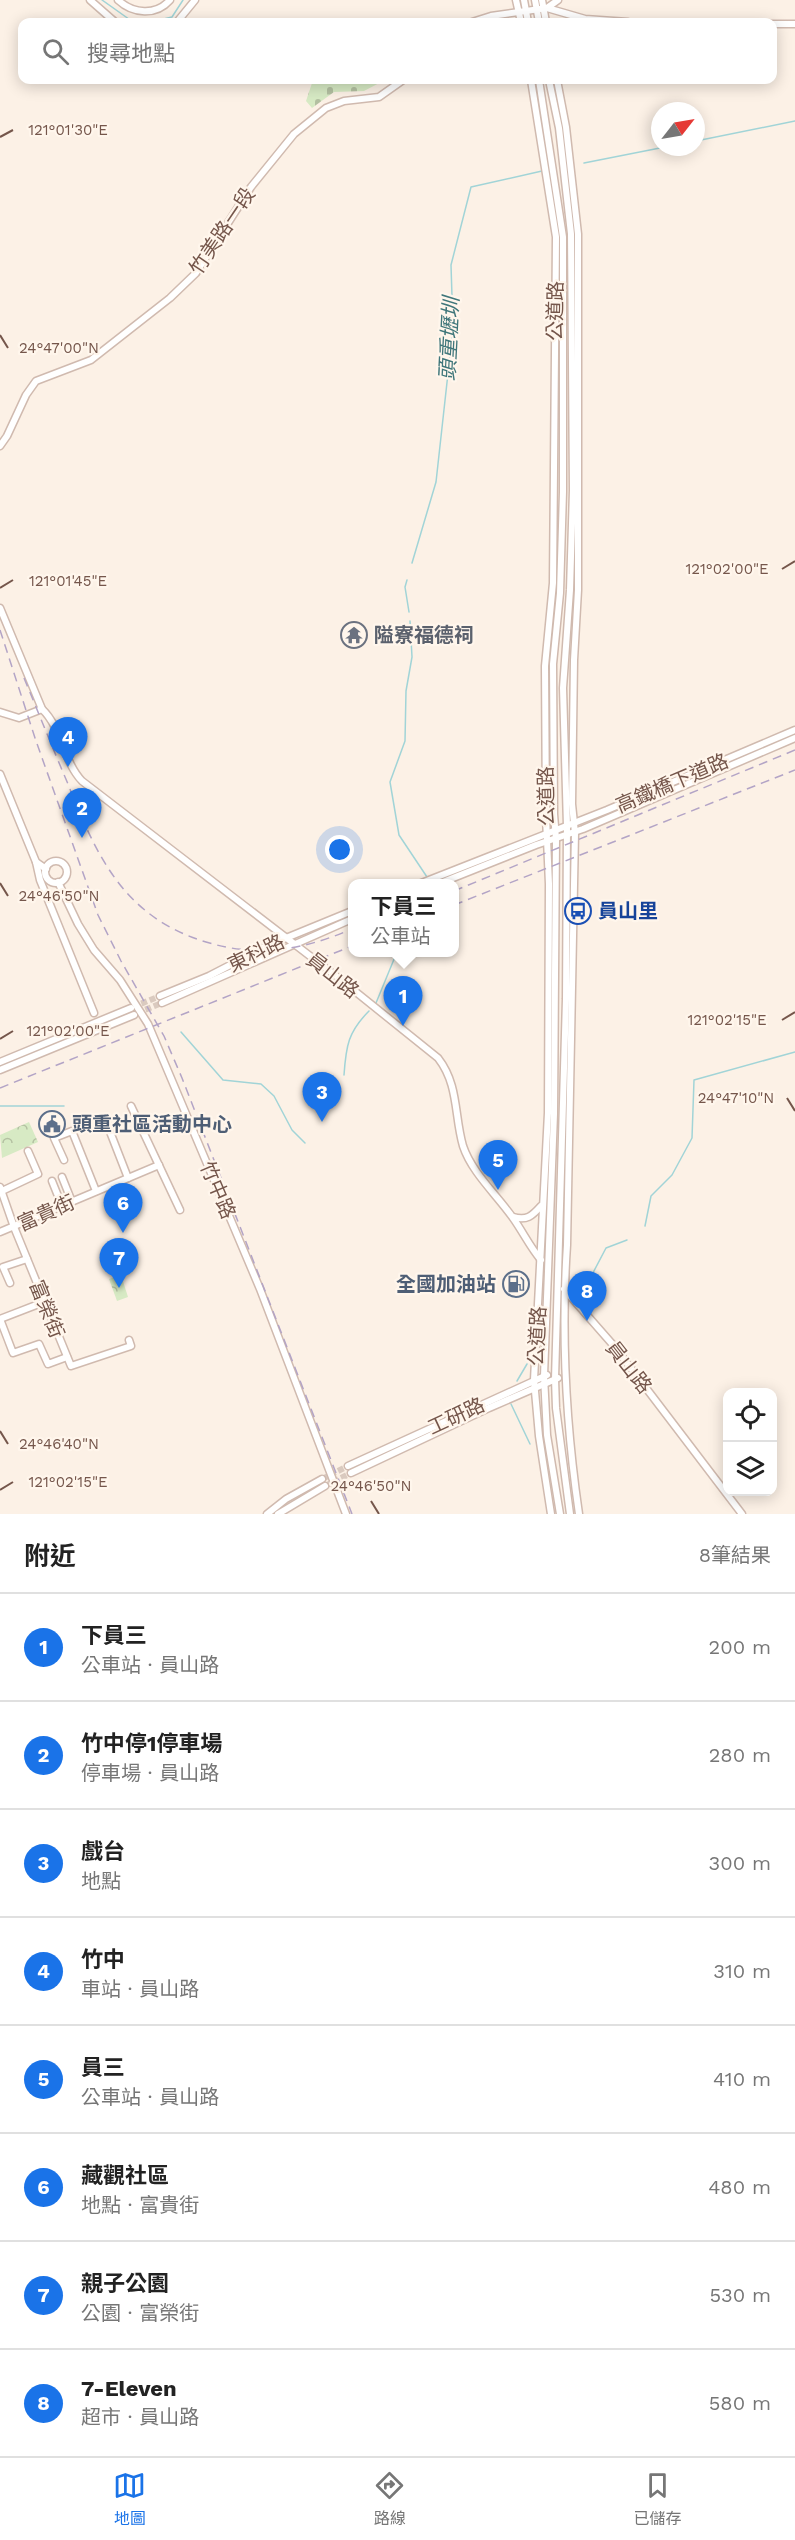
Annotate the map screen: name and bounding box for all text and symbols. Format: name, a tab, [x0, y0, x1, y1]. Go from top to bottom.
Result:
search box	[18, 18, 777, 84]
icon: search	[39, 35, 72, 68]
text: 搜尋地點	[87, 41, 175, 66]
north arrow	[651, 102, 705, 156]
text: 121°01'30"E	[28, 121, 108, 139]
street label: 竹美路一段	[184, 183, 260, 279]
street label: 公道路	[542, 281, 568, 341]
water label: 頭重壢圳	[434, 293, 464, 382]
text: 24°47'00"N	[19, 339, 99, 357]
text: 121°02'00"E	[685, 560, 769, 578]
text: 121°01'45"E	[29, 572, 107, 590]
temple icon: 隘寮福德祠	[339, 620, 369, 650]
place label: 隘寮福德祠	[374, 623, 474, 647]
pin: 4	[48, 718, 88, 767]
street label: 高鐵橋下道路	[612, 749, 732, 817]
street label: 公道路	[533, 766, 559, 826]
pin: 2	[62, 788, 101, 838]
your location	[325, 835, 354, 864]
popup	[348, 879, 459, 957]
text: 24°46'50"N	[19, 887, 99, 905]
text: 下員三	[370, 894, 437, 919]
bus stop icon: 員山里	[563, 896, 593, 926]
place label: 員山里	[598, 899, 658, 923]
text: 公車站	[370, 924, 430, 948]
street label: 東科路	[224, 929, 288, 977]
street label: 員山路	[302, 947, 364, 1003]
pin: 1	[384, 976, 422, 1026]
text: 121°02'15"E	[687, 1011, 767, 1029]
text: 121°02'00"E	[26, 1022, 110, 1040]
pin: 3	[302, 1072, 342, 1122]
text: 24°47'10"N	[698, 1089, 774, 1107]
public building icon: 頭重社區活動中心	[37, 1109, 67, 1139]
place label: 頭重社區活動中心	[72, 1112, 232, 1136]
pin: 5	[478, 1140, 518, 1190]
street label: 竹中路	[195, 1158, 241, 1222]
pin: 6	[104, 1184, 142, 1233]
street label: 富貴街	[14, 1190, 78, 1236]
pin: 7	[100, 1238, 138, 1288]
fuel station icon: 全國加油站	[501, 1269, 531, 1299]
place label: 全國加油站	[396, 1272, 496, 1296]
pin: 8	[568, 1272, 606, 1321]
street label: 富榮街	[25, 1277, 69, 1341]
street label: 公道路	[523, 1305, 551, 1367]
street label: 員山路	[601, 1336, 657, 1398]
map controls	[723, 1388, 777, 1496]
button: locate	[723, 1388, 777, 1442]
street label: 工研路	[424, 1392, 488, 1440]
text: 24°46'40"N	[19, 1435, 99, 1453]
button: layers	[723, 1442, 777, 1496]
text: 121°02'15"E	[28, 1473, 108, 1491]
text: 24°46'50"N	[331, 1477, 411, 1495]
text: 附近	[24, 1541, 76, 1571]
text: 8筆結果	[699, 1543, 771, 1567]
text: 下員三	[81, 1623, 147, 1648]
text: 1	[39, 1635, 48, 1659]
text: 200 m	[709, 1635, 771, 1659]
text: 公車站 · 員山路	[81, 1653, 219, 1677]
text: 竹中停1停車場	[81, 1731, 222, 1756]
text: 2	[38, 1743, 49, 1767]
text: 280 m	[709, 1743, 771, 1767]
text: 停車場 · 員山路	[81, 1761, 219, 1785]
text: 戲台	[81, 1839, 125, 1864]
text: 3	[38, 1851, 49, 1875]
text: 300 m	[709, 1851, 771, 1875]
text: 地點	[81, 1869, 121, 1893]
text: 竹中	[81, 1947, 125, 1972]
text: 4	[37, 1959, 50, 1983]
text: 310 m	[713, 1959, 771, 1983]
text: 車站 · 員山路	[81, 1977, 199, 2001]
text: 員三	[81, 2055, 125, 2080]
text: 5	[38, 2067, 49, 2091]
text: 410 m	[713, 2067, 771, 2091]
text: 公車站 · 員山路	[81, 2085, 219, 2109]
text: 藏觀社區	[81, 2163, 169, 2188]
text: 6	[37, 2175, 50, 2199]
text: 480 m	[708, 2175, 771, 2199]
text: 地點 · 富貴街	[81, 2193, 199, 2217]
text: 親子公園	[81, 2271, 169, 2296]
text: 7	[37, 2283, 50, 2307]
text: 530 m	[709, 2283, 771, 2307]
text: 公園 · 富榮街	[81, 2301, 199, 2325]
text: 7-Eleven	[81, 2376, 177, 2401]
text: 8	[37, 2391, 50, 2415]
text: 580 m	[709, 2391, 771, 2415]
text: 超市 · 員山路	[81, 2405, 199, 2429]
tab: 地圖	[113, 2469, 146, 2529]
tab: 路線	[373, 2469, 406, 2529]
tab: 已儲存	[633, 2469, 681, 2529]

